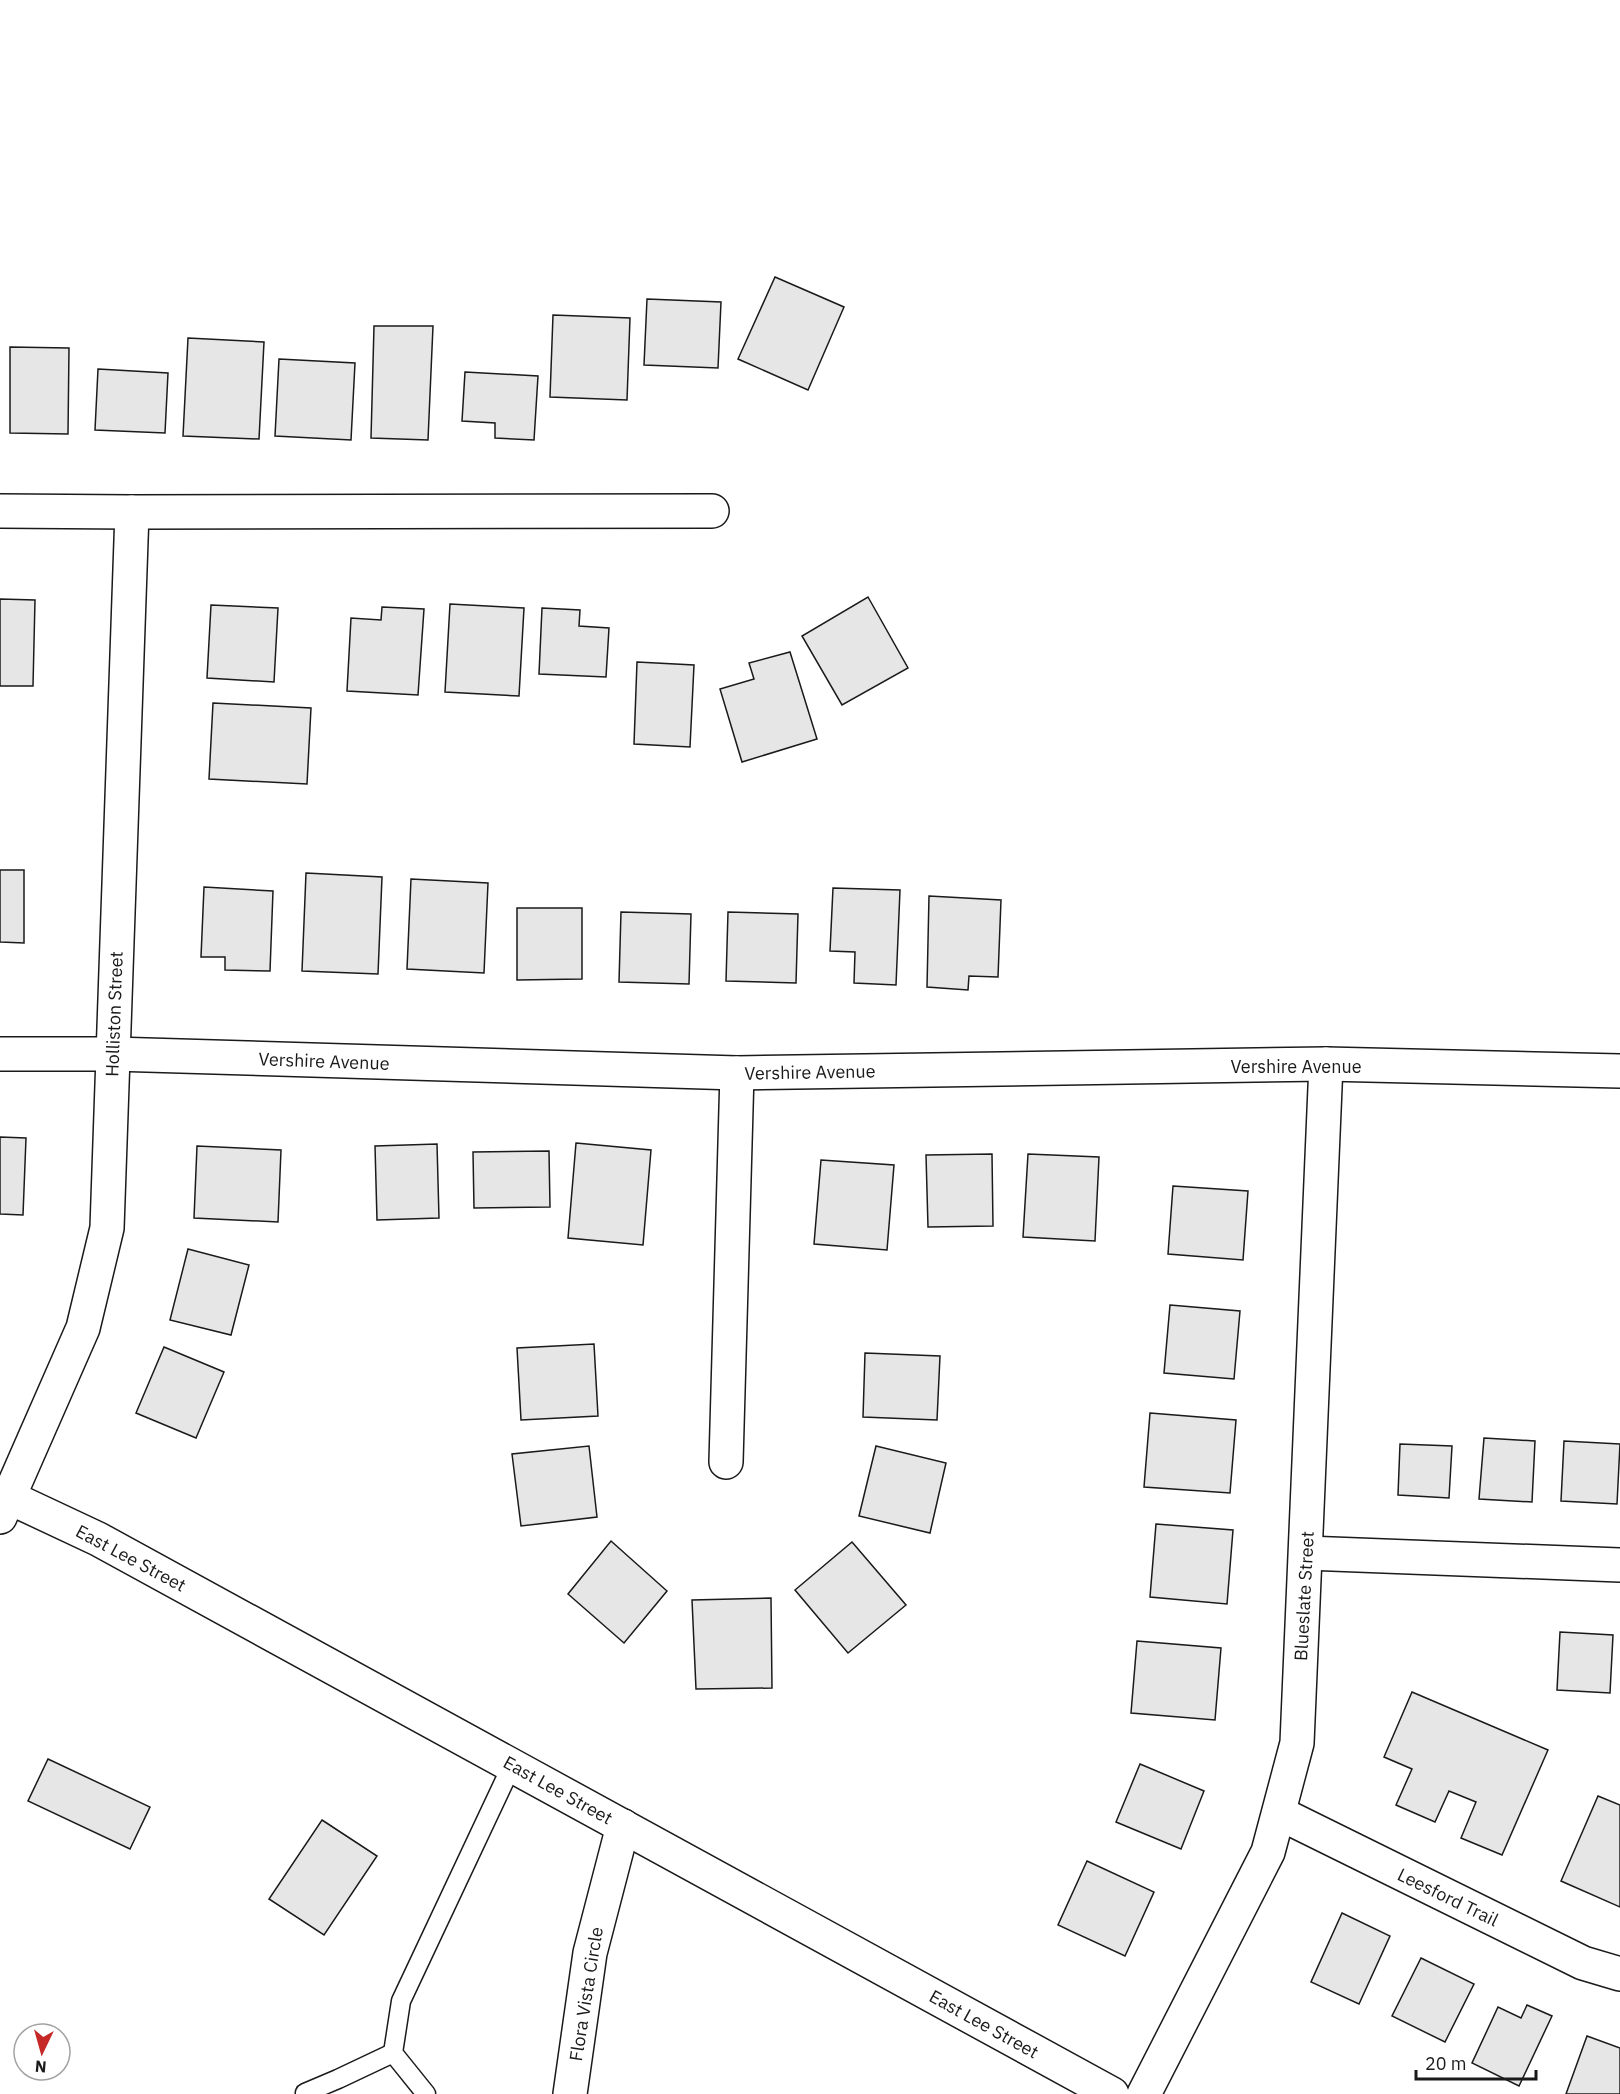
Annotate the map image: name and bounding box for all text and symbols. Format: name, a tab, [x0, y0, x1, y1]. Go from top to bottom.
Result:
street label: Holliston Street	[100, 951, 128, 1077]
street label: Vershire Avenue	[258, 1047, 390, 1075]
street label: Vershire Avenue	[1230, 1055, 1362, 1078]
street label: Vershire Avenue	[744, 1059, 876, 1085]
street label: East Lee Street	[72, 1519, 190, 1597]
street label: Blueslate Street	[1289, 1531, 1319, 1661]
street label: East Lee Street	[499, 1750, 617, 1830]
street label: Leesford Trail	[1394, 1863, 1502, 1931]
street label: Flora Vista Circle	[564, 1925, 608, 2063]
street label: East Lee Street	[925, 1984, 1043, 2064]
north arrow	[12, 2022, 72, 2082]
scale bar	[1416, 2043, 1536, 2081]
text: 20 m	[1425, 2052, 1467, 2075]
text: N	[34, 2056, 47, 2077]

